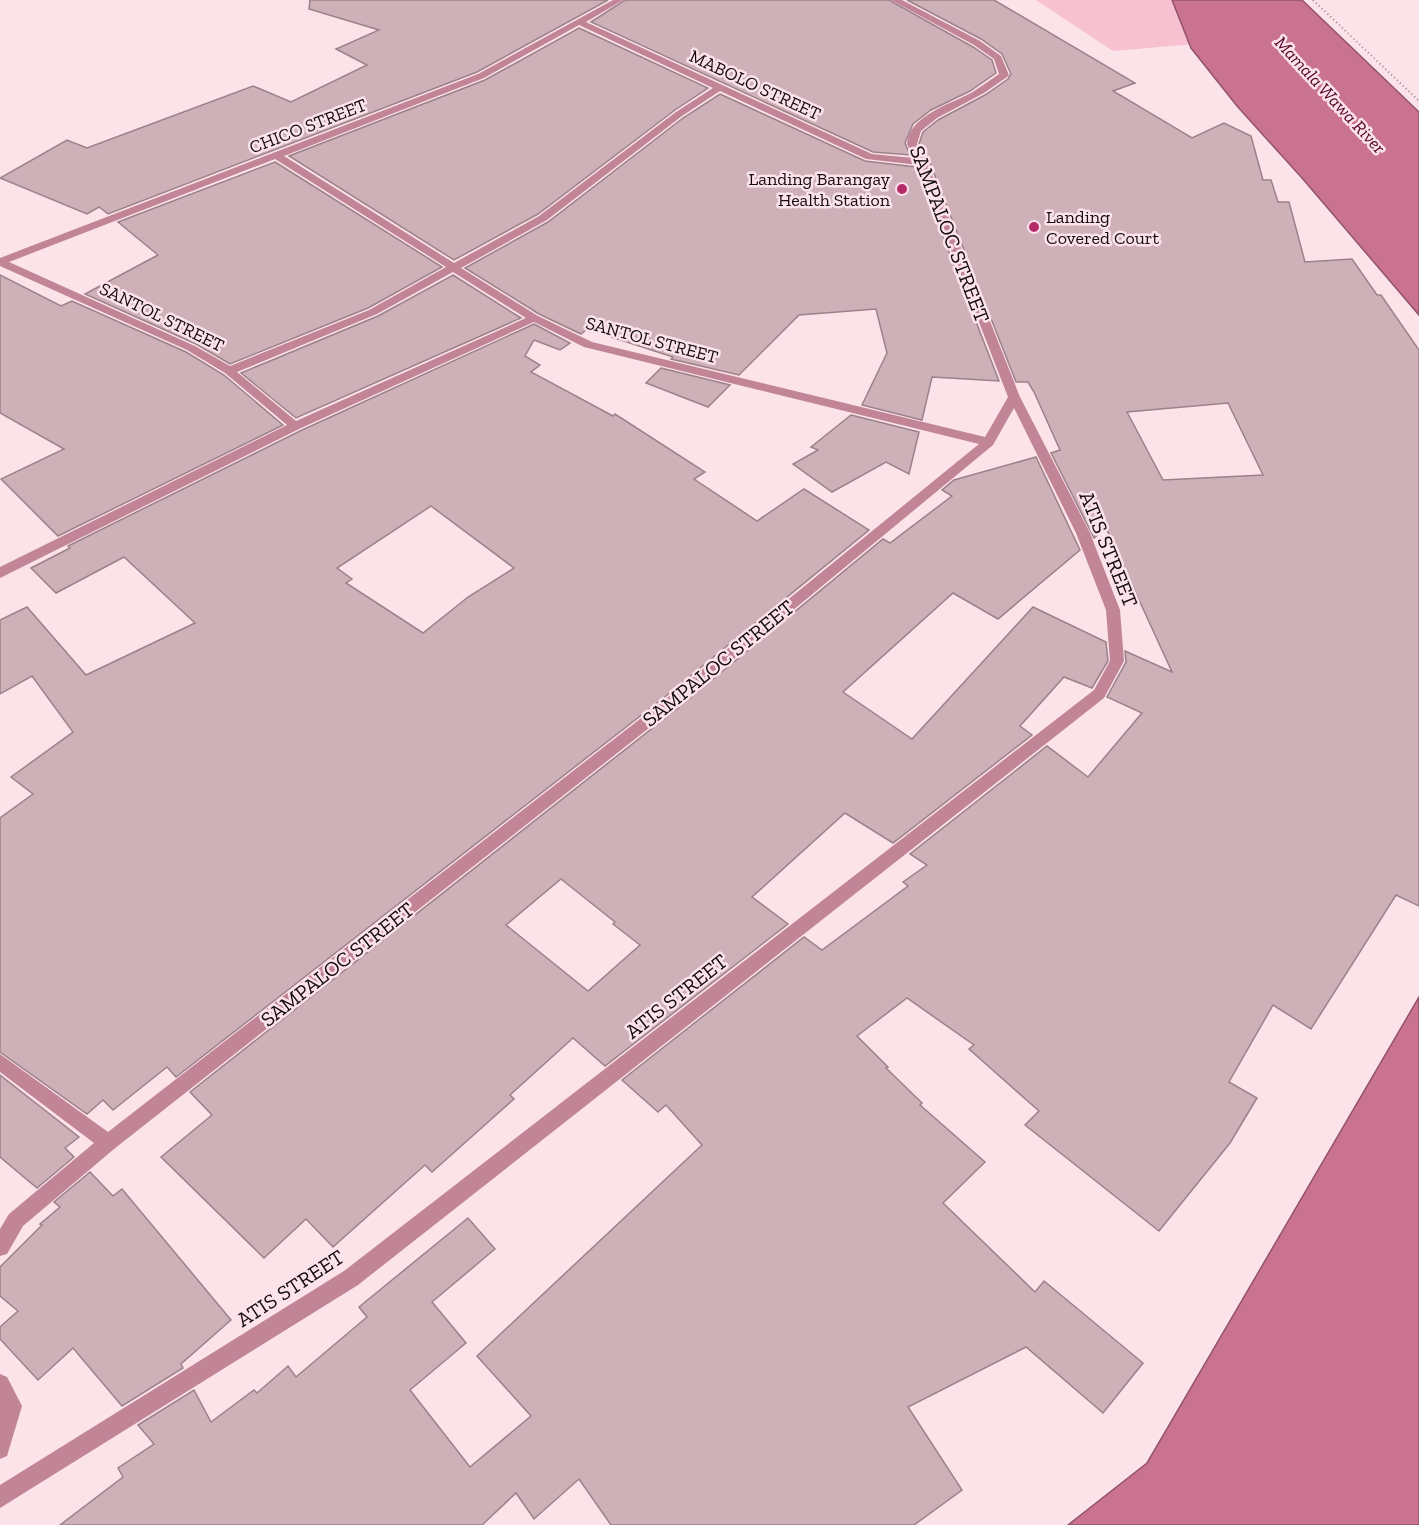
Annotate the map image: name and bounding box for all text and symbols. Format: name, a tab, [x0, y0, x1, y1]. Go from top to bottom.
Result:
water label: Mamala Wawa River	[1270, 32, 1391, 159]
street label: MABOLO STREET	[686, 45, 824, 125]
street label: CHICO STREET	[246, 94, 370, 158]
street label: SAMPALOC STREET	[905, 142, 995, 326]
place label: Landing Barangay Health Station	[748, 168, 891, 211]
marker: Landing Barangay Health Station	[895, 182, 909, 196]
place label: Landing Covered Court	[1046, 206, 1159, 249]
marker: Landing Covered Court	[1027, 220, 1041, 234]
street label: SANTOL STREET	[96, 277, 228, 357]
street label: SANTOL STREET	[584, 312, 720, 368]
street label: ATIS STREET	[1074, 487, 1144, 611]
street label: SAMPALOC STREET	[637, 594, 799, 732]
street label: SAMPALOC STREET	[255, 896, 419, 1032]
street label: ATIS STREET	[620, 948, 732, 1044]
street label: ATIS STREET	[232, 1244, 348, 1332]

